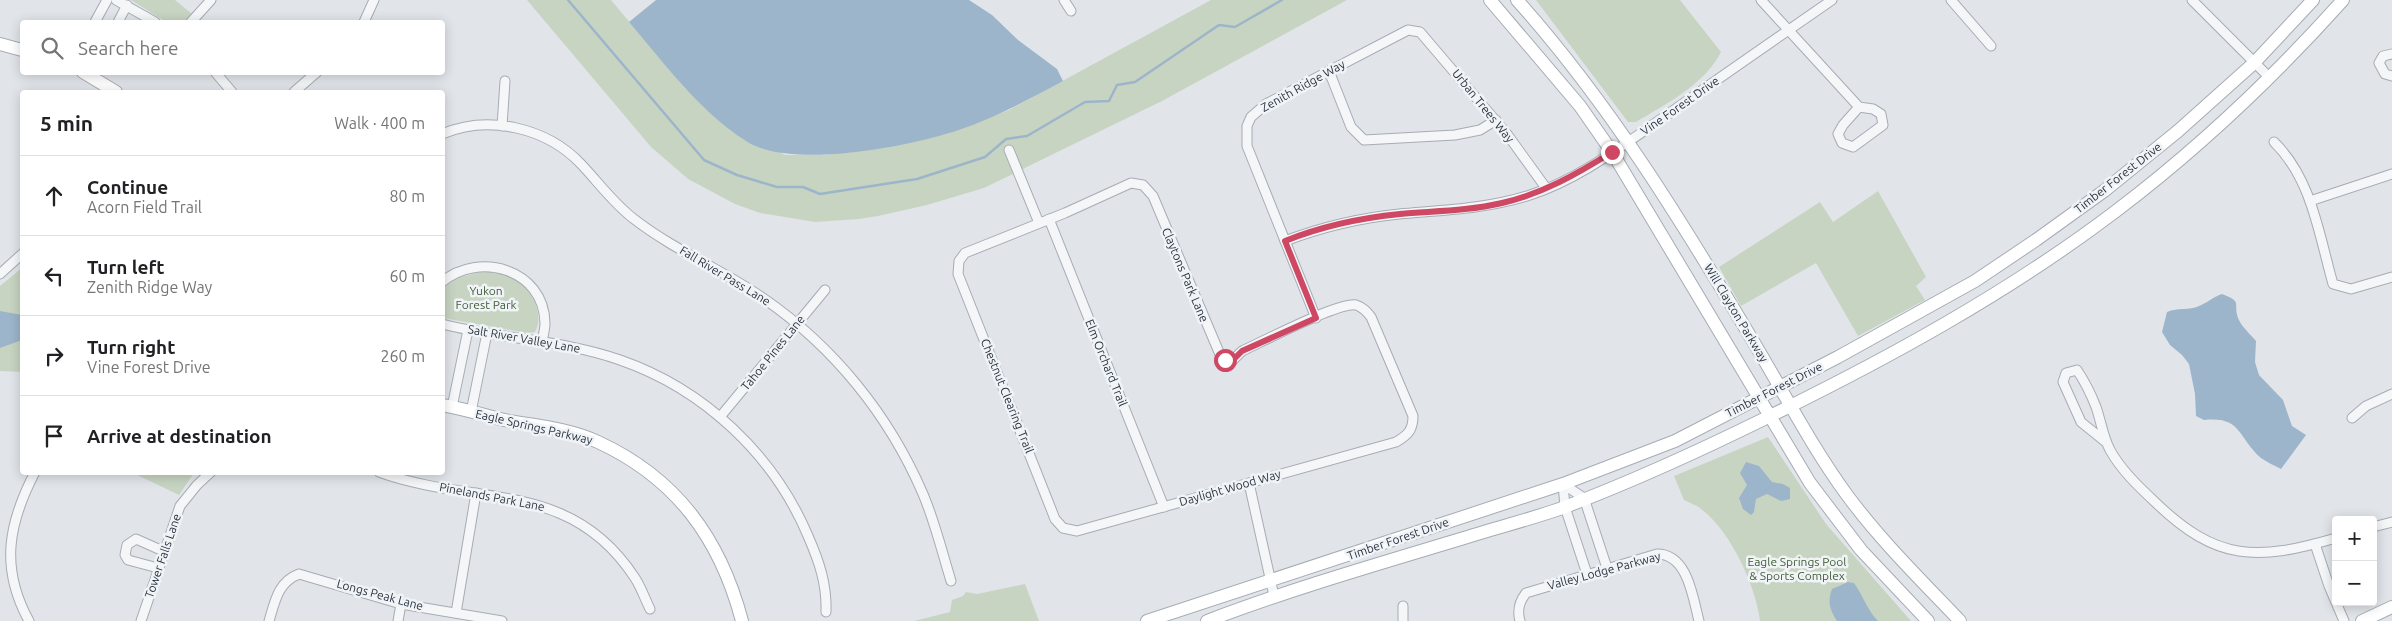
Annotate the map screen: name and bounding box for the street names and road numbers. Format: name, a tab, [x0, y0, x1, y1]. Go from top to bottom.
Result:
street label: Zenith Ridge Way	[1258, 57, 1347, 114]
street label: Urban Trees Way	[1450, 66, 1517, 145]
street label: Vine Forest Drive	[1638, 74, 1721, 137]
street label: Timber Forest Drive	[2072, 140, 2164, 216]
street label: Claytons Park Lane	[1160, 226, 1211, 324]
street label: Fall River Pass Lane	[678, 243, 773, 308]
street label: Will Clayton Parkway	[1702, 261, 1771, 364]
street label: Tahoe Pines Lane	[738, 312, 807, 393]
street label: Elm Orchard Trail	[1083, 317, 1130, 408]
street label: Salt River Valley Lane	[467, 322, 581, 355]
street label: Chestnut Clearing Trail	[979, 337, 1036, 455]
street label: Timber Forest Drive	[1723, 360, 1824, 420]
street label: Eagle Springs Parkway	[474, 407, 594, 446]
street label: Daylight Wood Way	[1177, 467, 1282, 508]
street label: Pinelands Park Lane	[438, 480, 546, 513]
street label: Tower Falls Lane	[142, 512, 183, 600]
street label: Timber Forest Drive	[1345, 515, 1450, 562]
street label: Valley Lodge Parkway	[1546, 549, 1662, 592]
street label: Longs Peak Lane	[335, 577, 425, 612]

